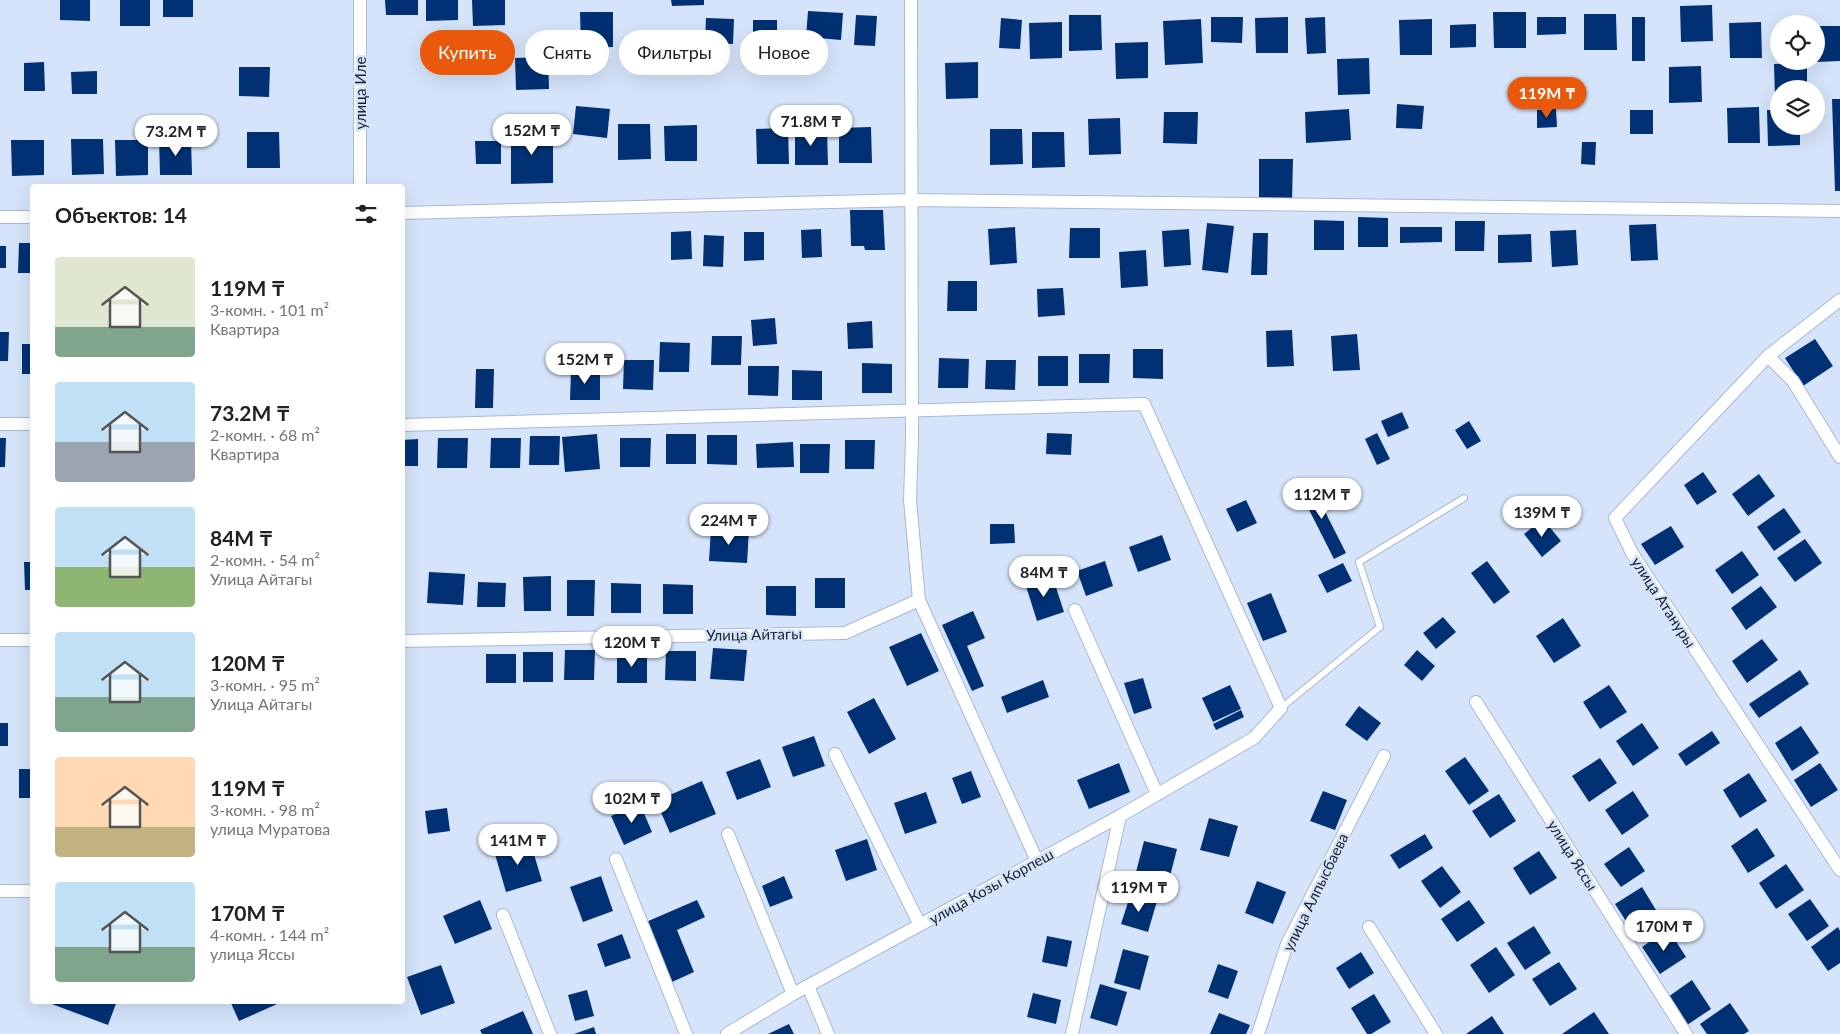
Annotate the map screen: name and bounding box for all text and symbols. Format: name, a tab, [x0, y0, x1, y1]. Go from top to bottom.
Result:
map controls	[1770, 15, 1825, 135]
button: locate	[1770, 15, 1825, 70]
chip: Купить	[420, 30, 515, 75]
chip: Снять	[525, 30, 609, 75]
chip: Фильтры	[619, 30, 730, 75]
chip: Новое	[740, 30, 828, 75]
street label: улица Иле	[351, 57, 369, 129]
pin: 119M ₸	[1506, 76, 1588, 119]
button: layers	[1770, 80, 1825, 135]
text: 119M ₸	[1518, 83, 1576, 102]
pin: 71.8M ₸	[765, 104, 857, 147]
text: 71.8M ₸	[781, 111, 841, 130]
pin: 73.2M ₸	[130, 114, 222, 157]
pin: 152M ₸	[491, 114, 573, 156]
text: 152M ₸	[503, 120, 561, 139]
text: 73.2M ₸	[146, 121, 206, 140]
icon: filters	[352, 200, 380, 228]
text: Объектов: 14	[55, 202, 187, 227]
text: 119M ₸	[210, 275, 285, 300]
icon: home	[95, 277, 155, 337]
text: 3-комн. · 101 m²	[210, 300, 329, 319]
text: Квартира	[210, 319, 279, 338]
pin: 152M ₸	[544, 342, 626, 385]
text: 152M ₸	[556, 349, 614, 368]
text: 73.2M ₸	[210, 400, 290, 425]
icon: home	[95, 402, 155, 462]
text: 2-комн. · 68 m²	[210, 425, 320, 444]
text: Квартира	[210, 444, 279, 463]
pin: 112M ₸	[1281, 478, 1363, 520]
text: 112M ₸	[1293, 484, 1351, 503]
pin: 139M ₸	[1501, 496, 1583, 538]
text: 139M ₸	[1513, 502, 1571, 521]
pin: 224M ₸	[688, 504, 770, 546]
text: 224M ₸	[700, 510, 758, 529]
text: 84M ₸	[210, 525, 273, 550]
icon: home	[95, 527, 155, 587]
text: 2-комн. · 54 m²	[210, 550, 320, 569]
street label: улица Атануры	[1628, 553, 1700, 651]
pin: 84M ₸	[1009, 556, 1079, 598]
text: 84M ₸	[1020, 562, 1068, 581]
text: Улица Айтагы	[210, 569, 312, 588]
street label: Улица Айтагы	[706, 624, 802, 644]
pin: 120M ₸	[591, 626, 673, 668]
text: 120M ₸	[603, 632, 661, 651]
text: 120M ₸	[210, 650, 285, 675]
icon: home	[95, 652, 155, 712]
text: 3-комн. · 95 m²	[210, 675, 320, 694]
text: Улица Айтагы	[210, 694, 312, 713]
text: 119M ₸	[210, 775, 285, 800]
icon: home	[95, 777, 155, 837]
pin: 102M ₸	[591, 782, 673, 824]
text: 102M ₸	[603, 788, 661, 807]
text: 3-комн. · 98 m²	[210, 800, 320, 819]
street label: улица Яссы	[1544, 816, 1602, 894]
text: улица Муратова	[210, 819, 330, 838]
pin: 141M ₸	[477, 824, 559, 866]
text: 141M ₸	[489, 830, 547, 849]
street label: улица Алпысбаева	[1279, 830, 1351, 954]
street label: улица Козы Корпеш	[926, 844, 1056, 928]
pin: 119M ₸	[1098, 870, 1180, 913]
text: 119M ₸	[1110, 877, 1168, 896]
text: 170M ₸	[210, 900, 285, 925]
icon: home	[95, 902, 155, 962]
pin: 170M ₸	[1623, 910, 1705, 952]
text: 170M ₸	[1635, 916, 1693, 935]
text: 4-комн. · 144 m²	[210, 925, 329, 944]
text: улица Яссы	[210, 944, 295, 963]

